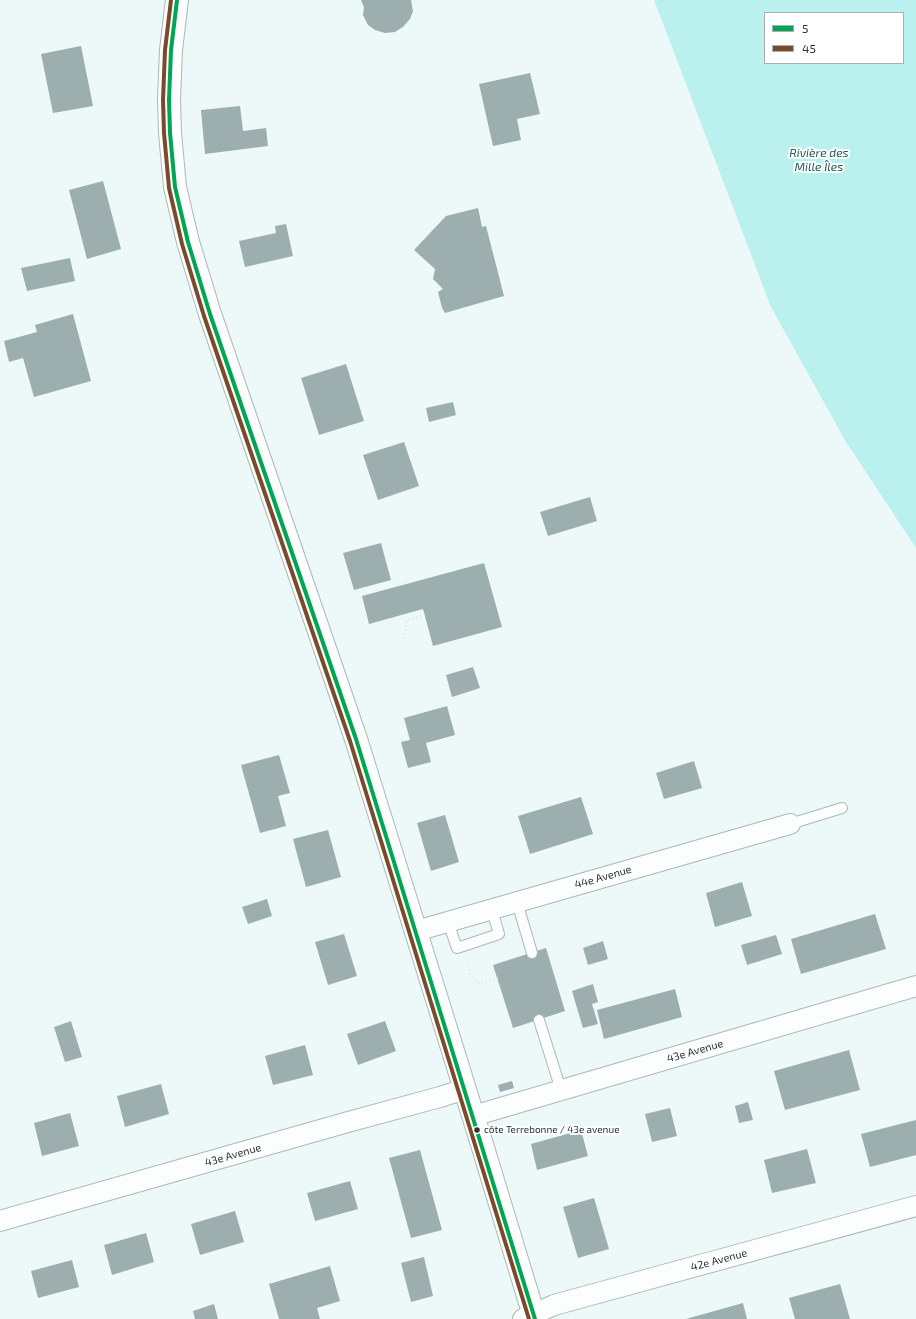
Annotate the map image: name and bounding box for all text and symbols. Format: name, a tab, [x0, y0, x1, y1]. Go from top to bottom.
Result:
legend	[764, 12, 904, 64]
text: 5	[802, 21, 808, 35]
text: 45	[802, 41, 816, 55]
water label: Rivière des Mille Îles	[789, 146, 849, 174]
street label: 44e Avenue	[573, 863, 633, 891]
street label: 43e Avenue	[665, 1037, 725, 1065]
place label: côte Terrebonne / 43e avenue	[484, 1124, 619, 1136]
marker: côte Terrebonne / 43e avenue	[472, 1125, 482, 1135]
street label: 43e Avenue	[203, 1141, 263, 1169]
street label: 42e Avenue	[689, 1246, 749, 1274]

